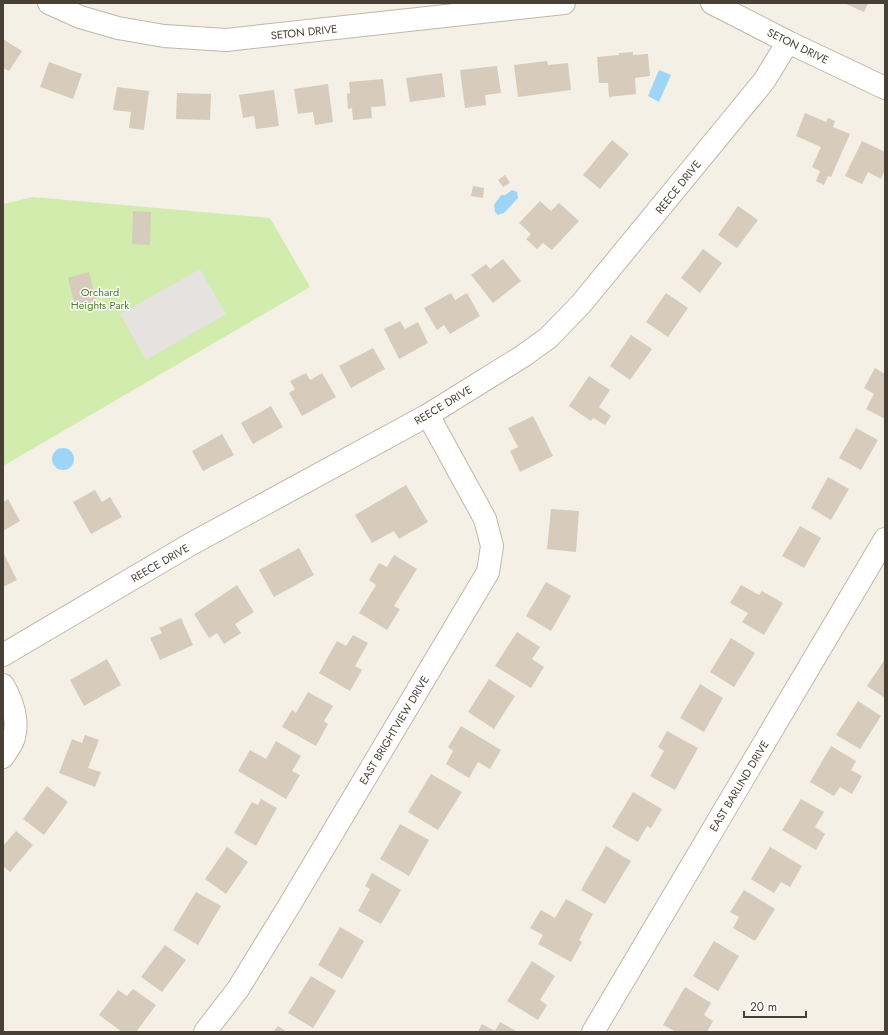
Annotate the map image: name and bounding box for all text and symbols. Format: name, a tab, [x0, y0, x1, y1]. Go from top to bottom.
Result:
street label: SETON DRIVE	[270, 21, 338, 43]
street label: SETON DRIVE	[764, 24, 832, 68]
street label: REECE DRIVE	[651, 157, 705, 217]
park label: Orchard Heights Park	[71, 284, 129, 313]
street label: REECE DRIVE	[411, 381, 475, 429]
street label: REECE DRIVE	[128, 540, 192, 586]
street label: EAST BRIGHTVIEW DRIVE	[355, 673, 433, 787]
street label: EAST BARLIND DRIVE	[705, 737, 773, 835]
scale bar	[744, 993, 806, 1019]
text: 20 m	[750, 998, 777, 1016]

